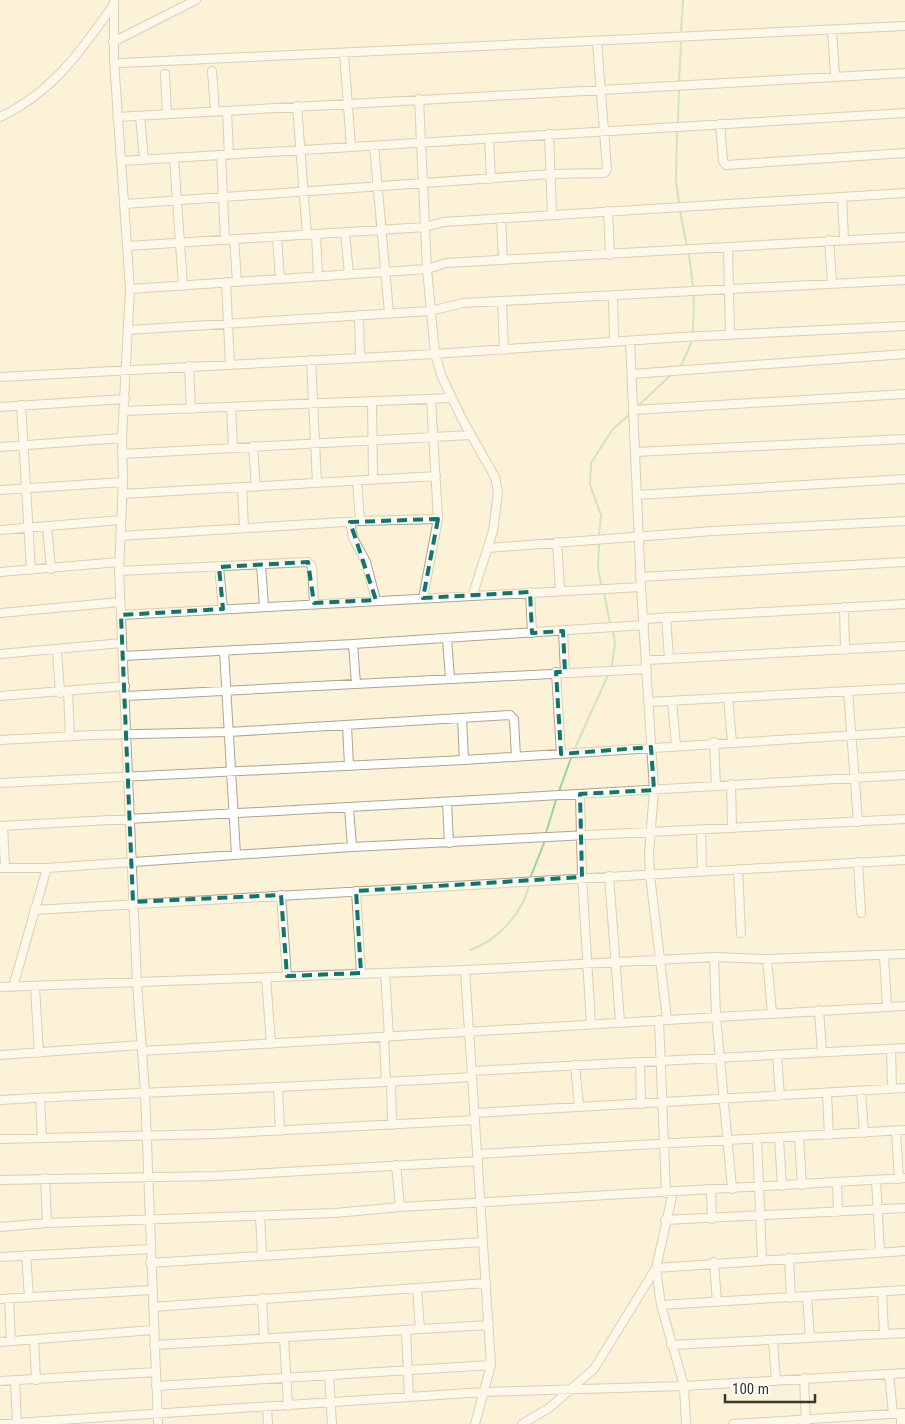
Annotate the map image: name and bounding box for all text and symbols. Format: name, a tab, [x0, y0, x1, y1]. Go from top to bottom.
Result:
scale bar	[725, 1372, 815, 1404]
text: 100 m	[732, 1380, 769, 1398]

